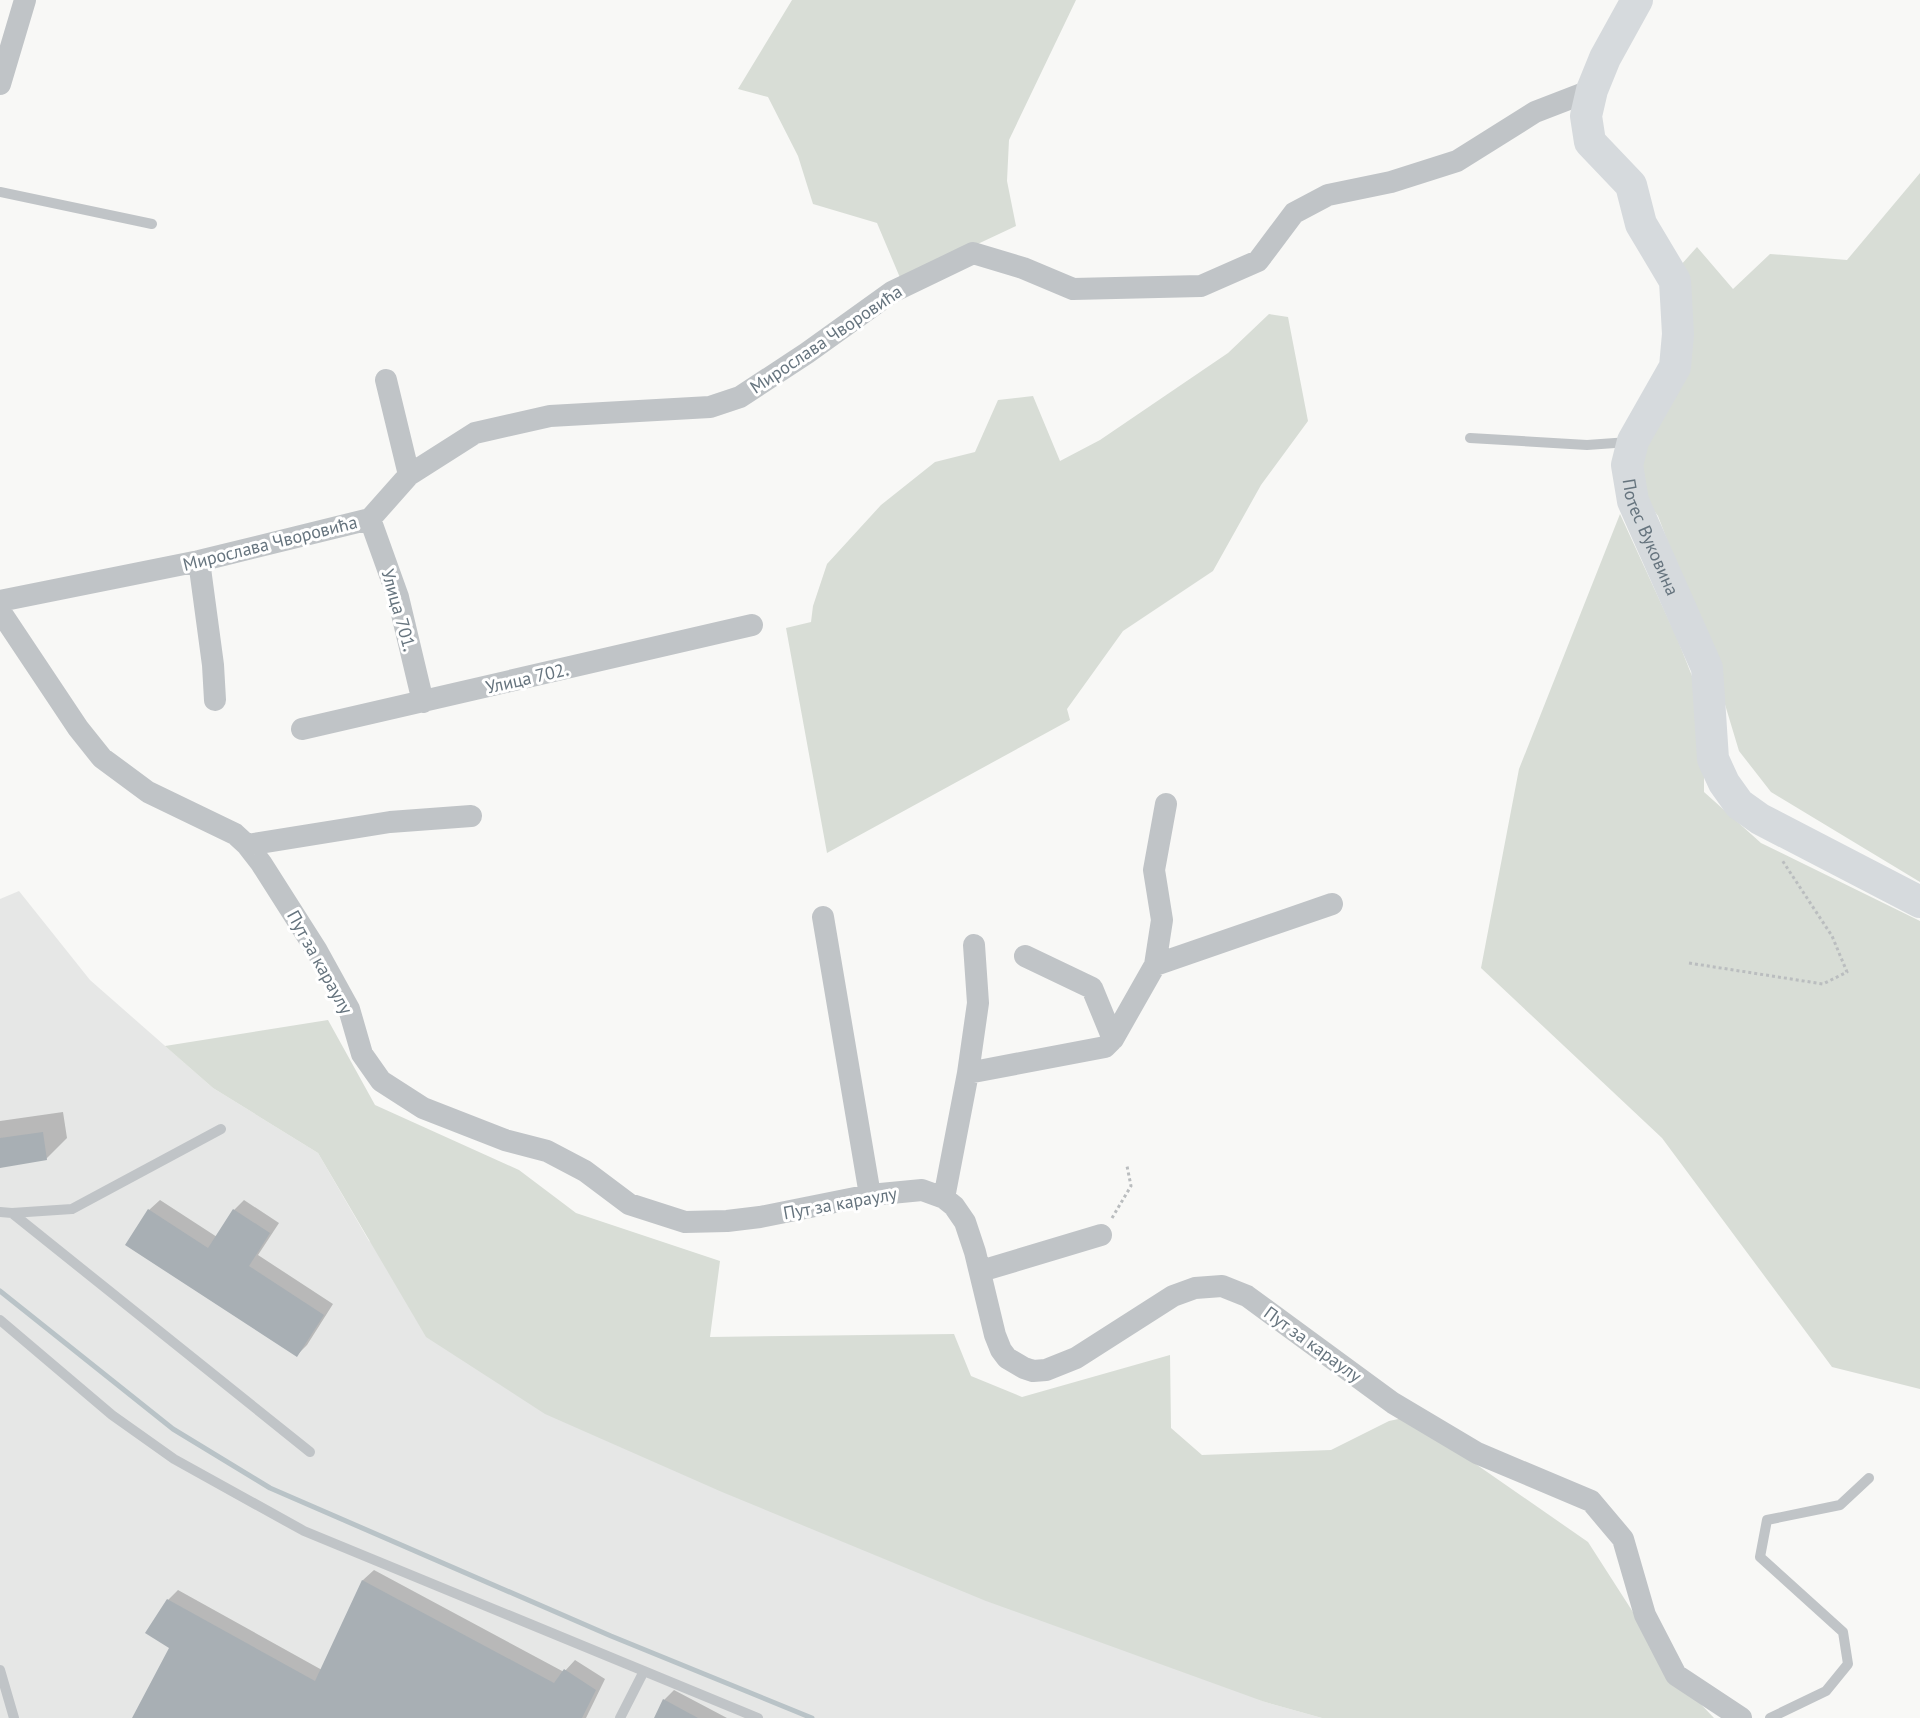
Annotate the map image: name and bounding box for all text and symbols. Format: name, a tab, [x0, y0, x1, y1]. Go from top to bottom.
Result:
street label: Мирослава Чворовића	[745, 279, 907, 399]
street label: Потес Вуковина	[1618, 477, 1685, 599]
street label: Мирослава Чворовића	[180, 510, 360, 576]
street label: Улица 701.	[376, 566, 422, 654]
street label: Улица 702.	[483, 657, 571, 699]
street label: Пут за караулу	[282, 906, 358, 1018]
street label: Пут за караулу	[781, 1182, 899, 1224]
street label: Пут за караулу	[1260, 1301, 1367, 1387]

